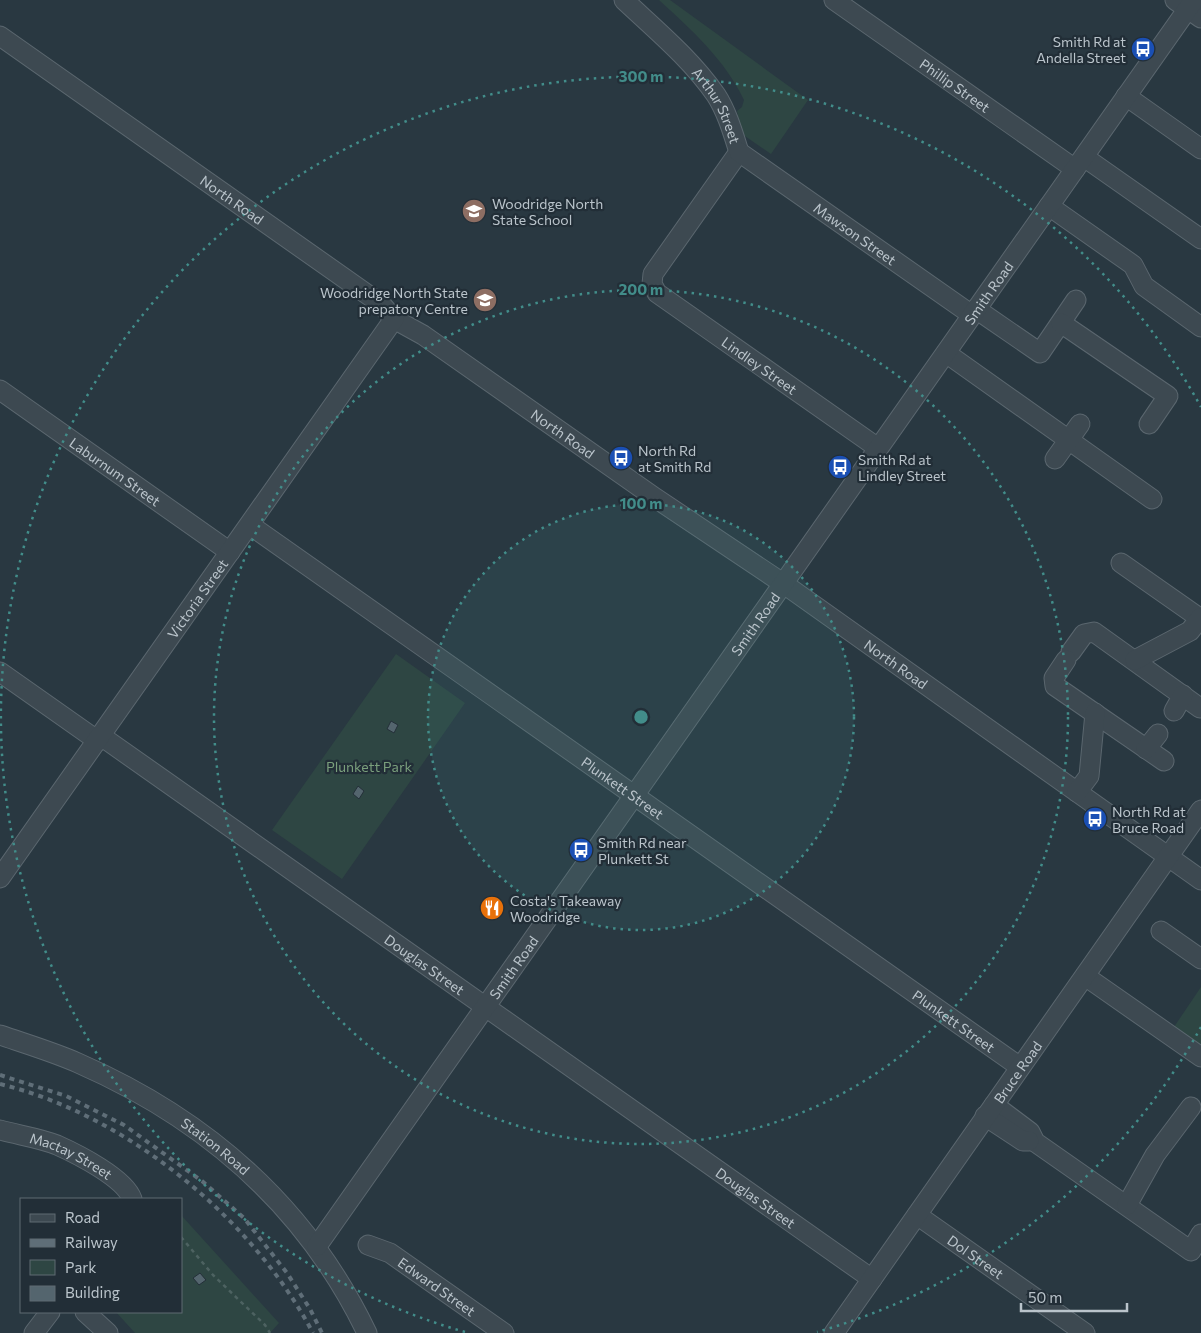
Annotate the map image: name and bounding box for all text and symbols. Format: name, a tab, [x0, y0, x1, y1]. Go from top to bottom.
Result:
place label: Smith Rd at Andella Street	[1036, 33, 1126, 66]
bus stop icon: Smith Rd at Andella Street	[1130, 36, 1156, 62]
street label: Phillip Street	[917, 55, 994, 116]
street label: Arthur Street	[689, 64, 744, 146]
text: 300 m	[619, 67, 663, 85]
street label: North Road	[197, 171, 267, 228]
place label: Woodridge North State School	[492, 195, 603, 228]
school or university icon: Woodridge North State School	[461, 198, 487, 224]
street label: Mawson Street	[811, 199, 900, 268]
street label: Smith Road	[960, 258, 1016, 327]
text: 200 m	[619, 280, 663, 298]
place label: Woodridge North State prepatory Centre	[320, 284, 468, 317]
school or university icon: Woodridge North State prepatory Centre	[472, 287, 498, 313]
street label: Lindley Street	[719, 333, 801, 397]
street label: North Road	[528, 405, 598, 461]
street label: Laburnum Street	[66, 433, 164, 509]
place label: North Rd at Smith Rd	[638, 442, 711, 475]
bus stop icon: North Rd at Smith Rd	[608, 445, 634, 471]
place label: Smith Rd at Lindley Street	[858, 451, 946, 484]
bus stop icon: Smith Rd at Lindley Street	[827, 454, 853, 480]
text: 100 m	[620, 494, 662, 512]
street label: Victoria Street	[163, 555, 231, 641]
street label: Smith Road	[727, 589, 783, 659]
street label: North Road	[861, 635, 931, 692]
centre of rings	[632, 708, 650, 726]
street label: Plunkett Street	[578, 753, 667, 822]
park label: Plunkett Park	[326, 758, 413, 775]
place label: North Rd at Bruce Road	[1112, 803, 1186, 836]
bus stop icon: North Rd at Bruce Road	[1082, 806, 1108, 832]
place label: Smith Rd near Plunkett St	[598, 834, 687, 867]
bus stop icon: Smith Rd near Plunkett St	[568, 837, 594, 863]
place label: Costa's Takeaway Woodridge	[510, 892, 621, 925]
restaurant icon: Costa's Takeaway Woodridge	[479, 895, 505, 921]
street label: Douglas Street	[382, 930, 468, 998]
street label: Smith Road	[485, 932, 541, 1002]
street label: Plunkett Street	[910, 986, 999, 1055]
street label: Bruce Road	[990, 1037, 1045, 1106]
street label: Station Road	[178, 1113, 253, 1178]
street label: Mactay Street	[28, 1129, 116, 1182]
street label: Douglas Street	[713, 1163, 799, 1231]
legend	[20, 1198, 182, 1313]
text: Road	[65, 1208, 100, 1226]
street label: Dol Street	[945, 1231, 1007, 1282]
text: Railway	[65, 1233, 118, 1251]
street label: Edward Street	[395, 1253, 479, 1319]
text: Park	[65, 1258, 96, 1276]
scale bar	[1021, 1280, 1127, 1312]
text: Building	[65, 1283, 120, 1301]
text: 50 m	[1028, 1288, 1062, 1306]

